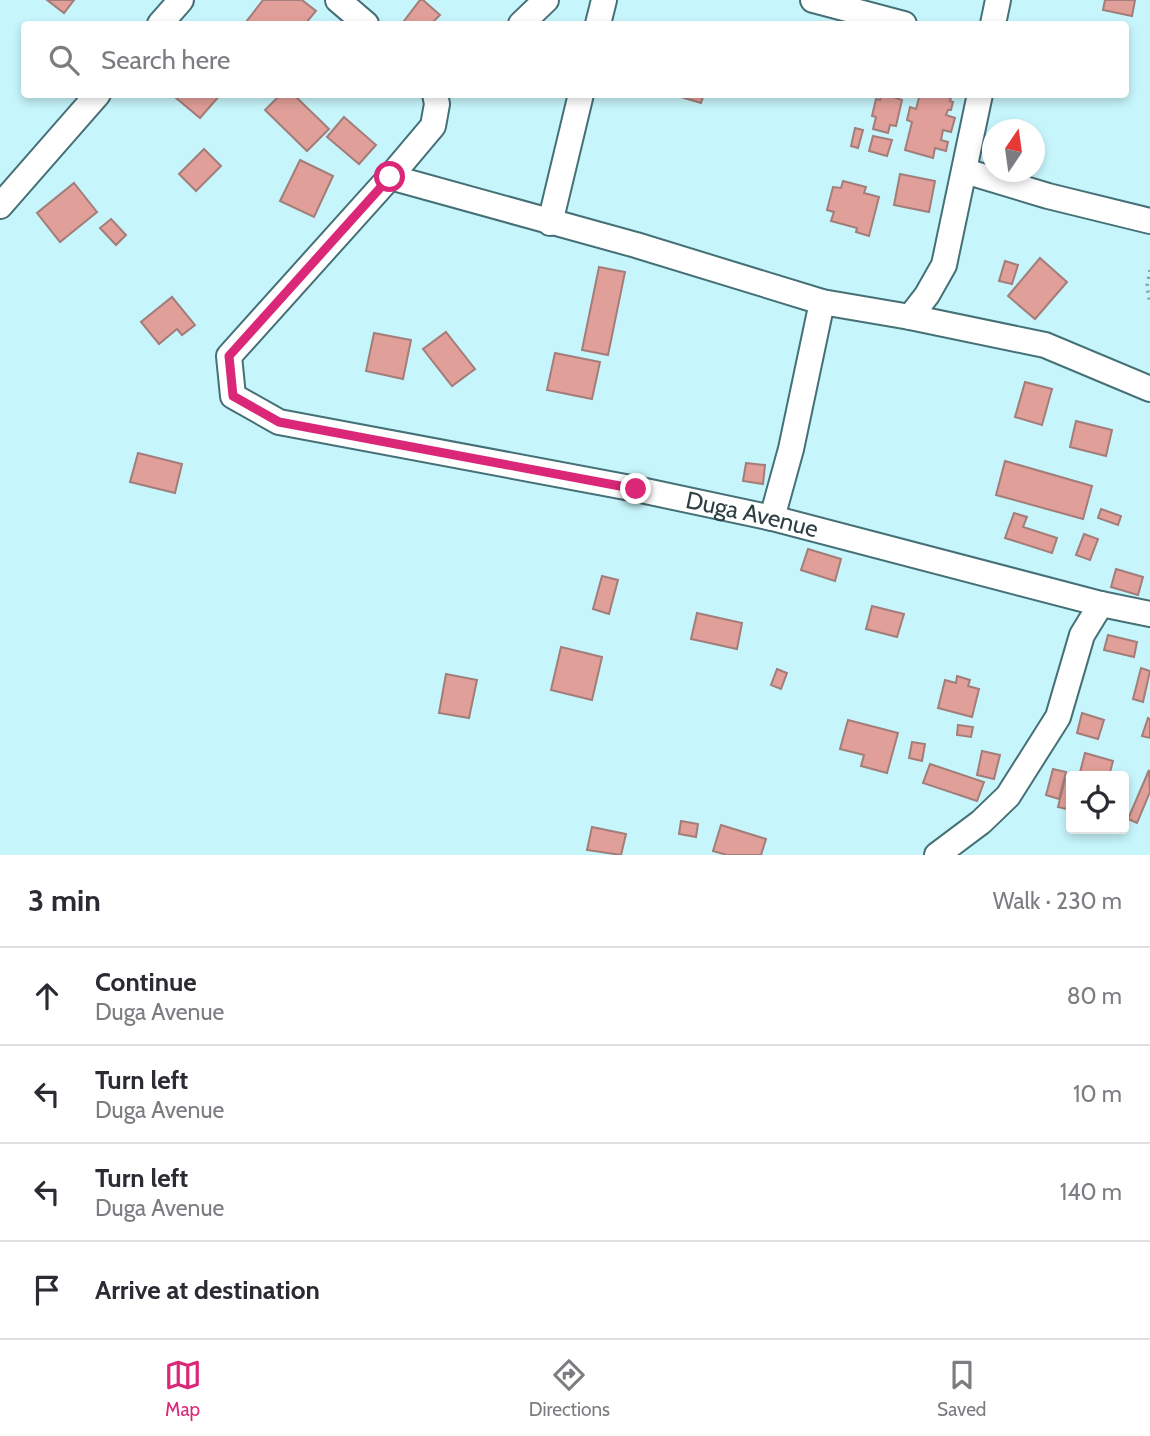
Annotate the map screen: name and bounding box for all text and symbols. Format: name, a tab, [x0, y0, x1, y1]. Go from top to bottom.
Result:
search box	[21, 21, 1129, 98]
icon: search	[45, 41, 83, 79]
text: Search here	[101, 44, 230, 76]
north arrow	[982, 119, 1045, 182]
route start	[374, 161, 405, 192]
route end	[620, 473, 651, 504]
street label: Duga Avenue	[683, 485, 821, 543]
map controls	[1066, 771, 1129, 834]
button: locate	[1066, 771, 1129, 834]
text: 3 min	[28, 882, 101, 919]
text: Walk · 230 m	[993, 887, 1122, 915]
text: Continue	[95, 966, 197, 998]
icon: ahead	[28, 977, 66, 1015]
text: 80 m	[1067, 982, 1122, 1010]
text: Duga Avenue	[95, 998, 224, 1026]
text: Turn left	[95, 1064, 188, 1096]
icon: left	[28, 1075, 66, 1113]
text: 10 m	[1073, 1080, 1122, 1108]
text: Duga Avenue	[95, 1096, 224, 1124]
text: Turn left	[95, 1162, 188, 1194]
icon: left	[28, 1173, 66, 1211]
text: 140 m	[1060, 1178, 1122, 1206]
text: Duga Avenue	[95, 1194, 224, 1222]
icon: arrive	[28, 1271, 66, 1309]
text: Arrive at destination	[95, 1274, 320, 1306]
tab: Map	[164, 1356, 202, 1421]
tab: Directions	[529, 1356, 610, 1421]
tab: Saved	[937, 1356, 986, 1421]

